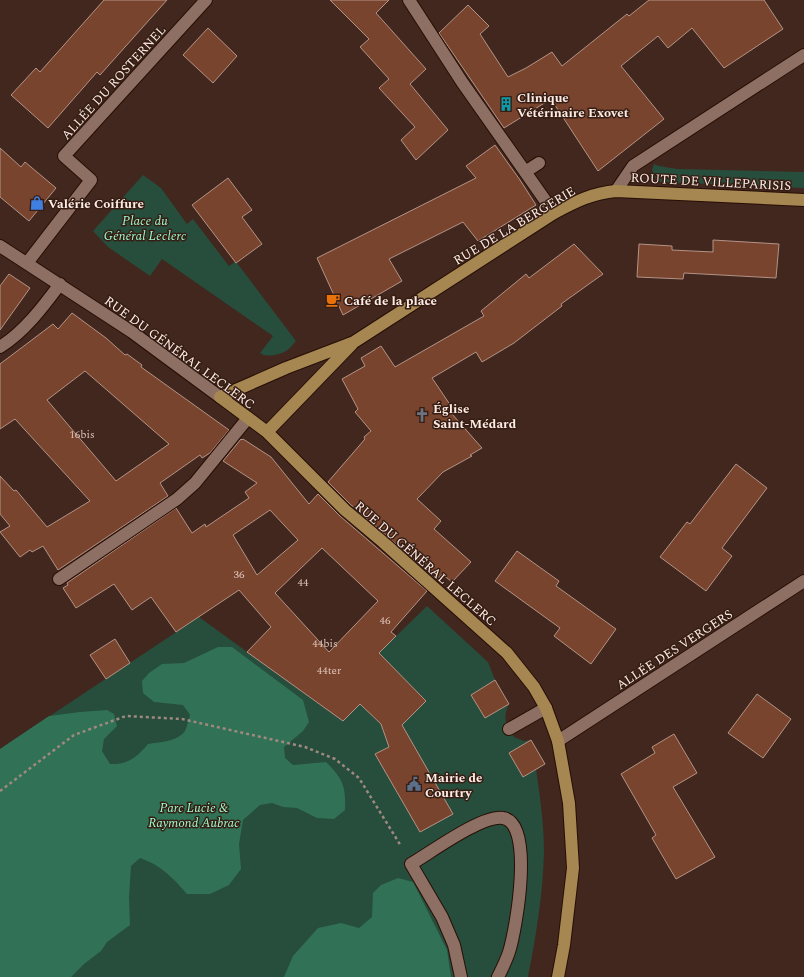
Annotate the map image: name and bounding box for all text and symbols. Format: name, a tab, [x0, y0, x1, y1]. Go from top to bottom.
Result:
street label: ALLÉE DU ROSTERNEL	[57, 21, 171, 145]
place label: Clinique Vétérinaire Exovet	[517, 88, 629, 123]
building icon: Clinique Vétérinaire Exovet	[498, 96, 514, 112]
street label: ROUTE DE VILLEPARISIS	[630, 168, 792, 196]
street label: RUE DE LA BERGERIE	[450, 181, 579, 270]
place label: Valérie Coiffure	[48, 194, 144, 214]
shop icon: Valérie Coiffure	[29, 195, 45, 211]
park label: Place du Général Leclerc	[104, 211, 187, 246]
street label: RUE DU GÉNÉRAL LECLERC	[100, 291, 259, 414]
place label: Café de la place	[344, 291, 437, 311]
cafe icon: Café de la place	[325, 292, 341, 308]
place label: Église Saint-Médard	[433, 399, 517, 434]
church icon: Église Saint-Médard	[414, 407, 430, 423]
house number: 16bis	[69, 426, 95, 443]
street label: RUE DU GÉNÉRAL LECLERC	[350, 497, 501, 631]
house number: 36	[234, 566, 245, 583]
house number: 44	[298, 574, 309, 591]
street label: ALLÉE DES VERGERS	[612, 605, 737, 695]
house number: 46	[380, 612, 391, 629]
house number: 44bis	[312, 635, 338, 652]
house number: 44ter	[317, 662, 342, 679]
place label: Mairie de Courtry	[425, 768, 483, 803]
public building icon: Mairie de Courtry	[406, 776, 422, 792]
park label: Parc Lucie & Raymond Aubrac	[148, 798, 240, 833]

